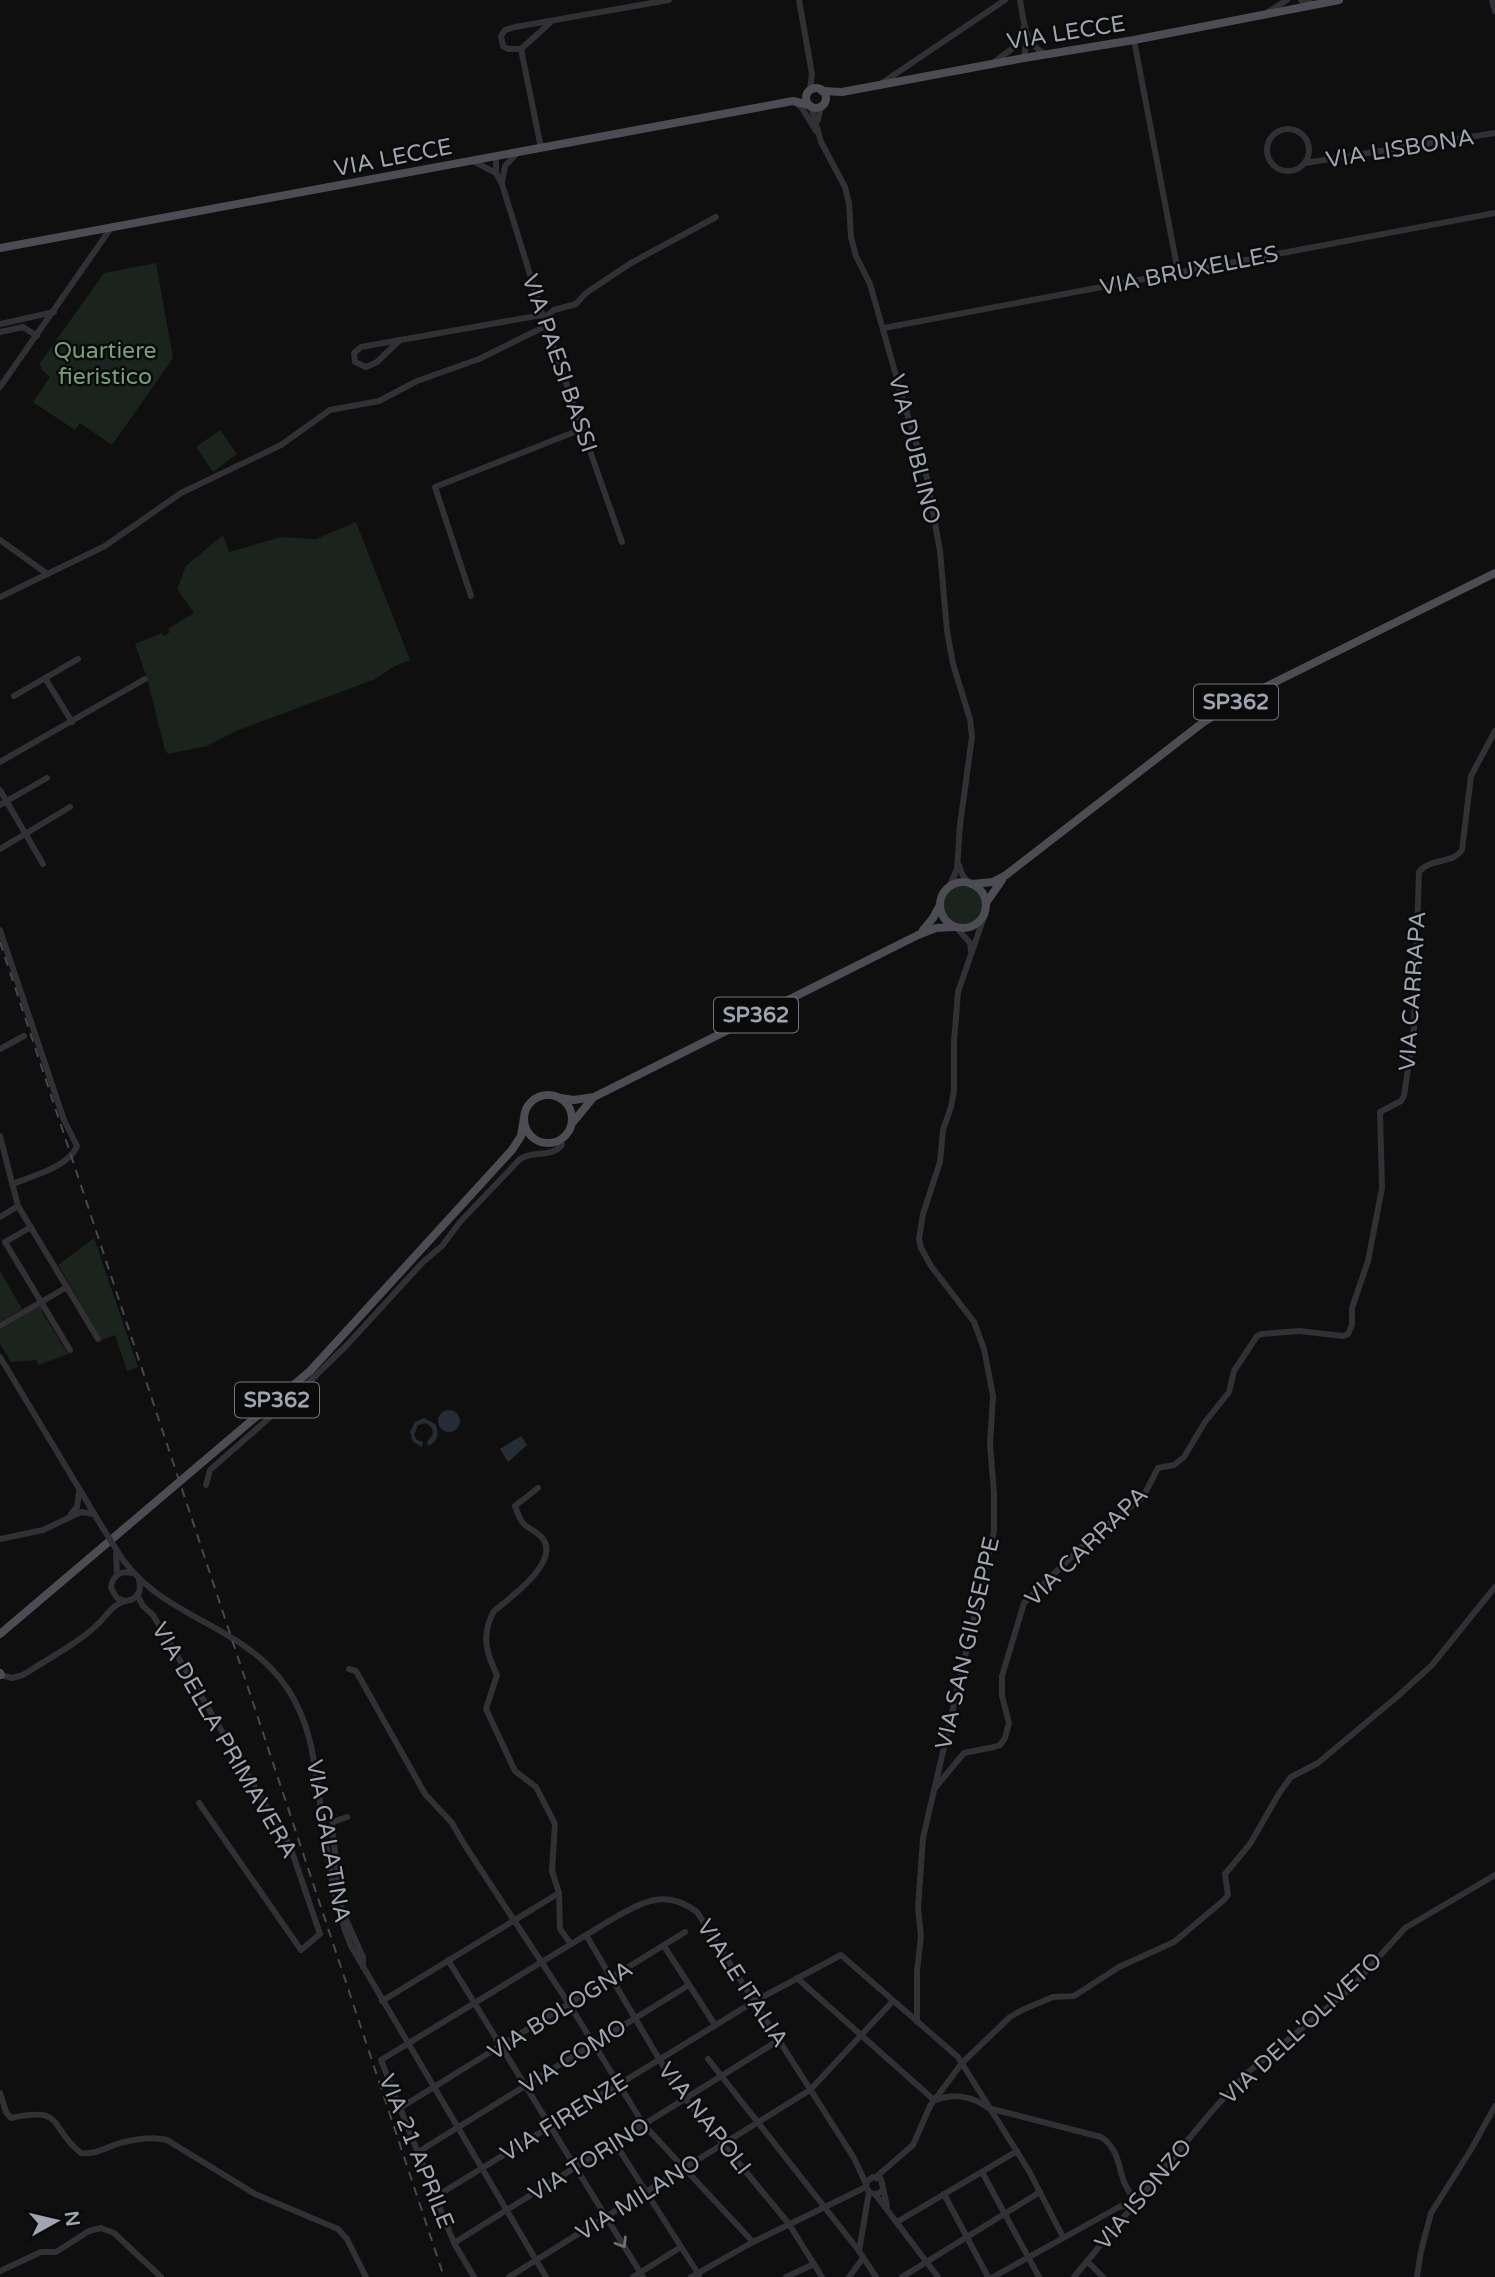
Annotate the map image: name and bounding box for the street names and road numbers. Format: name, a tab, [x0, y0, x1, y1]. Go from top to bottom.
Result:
street label: VIA LECCE	[1005, 10, 1127, 56]
street label: VIA LISBONA	[1324, 123, 1476, 175]
street label: VIA LECCE	[332, 133, 455, 183]
street label: VIA BRUXELLES	[1098, 240, 1281, 302]
street label: VIA PAESI BASSI	[515, 271, 603, 456]
street label: VIA DUBLINO	[882, 372, 946, 527]
road number: SP362	[1194, 684, 1278, 720]
street label: VIA CARRAPA	[1393, 910, 1433, 1072]
road number: SP362	[714, 998, 798, 1032]
road number: SP362	[235, 1382, 319, 1418]
street label: VIA CARRAPA	[1019, 1481, 1154, 1612]
street label: VIA SAN GIUSEPPE	[930, 1534, 1006, 1752]
street label: VIA DELLA PRIMAVERA	[145, 1618, 303, 1863]
street label: VIA GALATINA	[300, 1758, 356, 1925]
street label: VIALE ITALIA	[690, 1914, 794, 2053]
street label: VIA DELL'OLIVETO	[1215, 1947, 1388, 2111]
street label: VIA BOLOGNA	[483, 1955, 638, 2067]
street label: VIA COMO	[515, 2013, 632, 2101]
street label: VIA NAPOLI	[652, 2057, 757, 2181]
street label: VIA FIRENZE	[496, 2068, 633, 2168]
street label: VIA 21 APRILE	[372, 2070, 460, 2233]
street label: VIA TORINO	[524, 2111, 655, 2208]
street label: VIA ISONZO	[1089, 2133, 1198, 2256]
street label: VIA MILANO	[571, 2148, 706, 2247]

